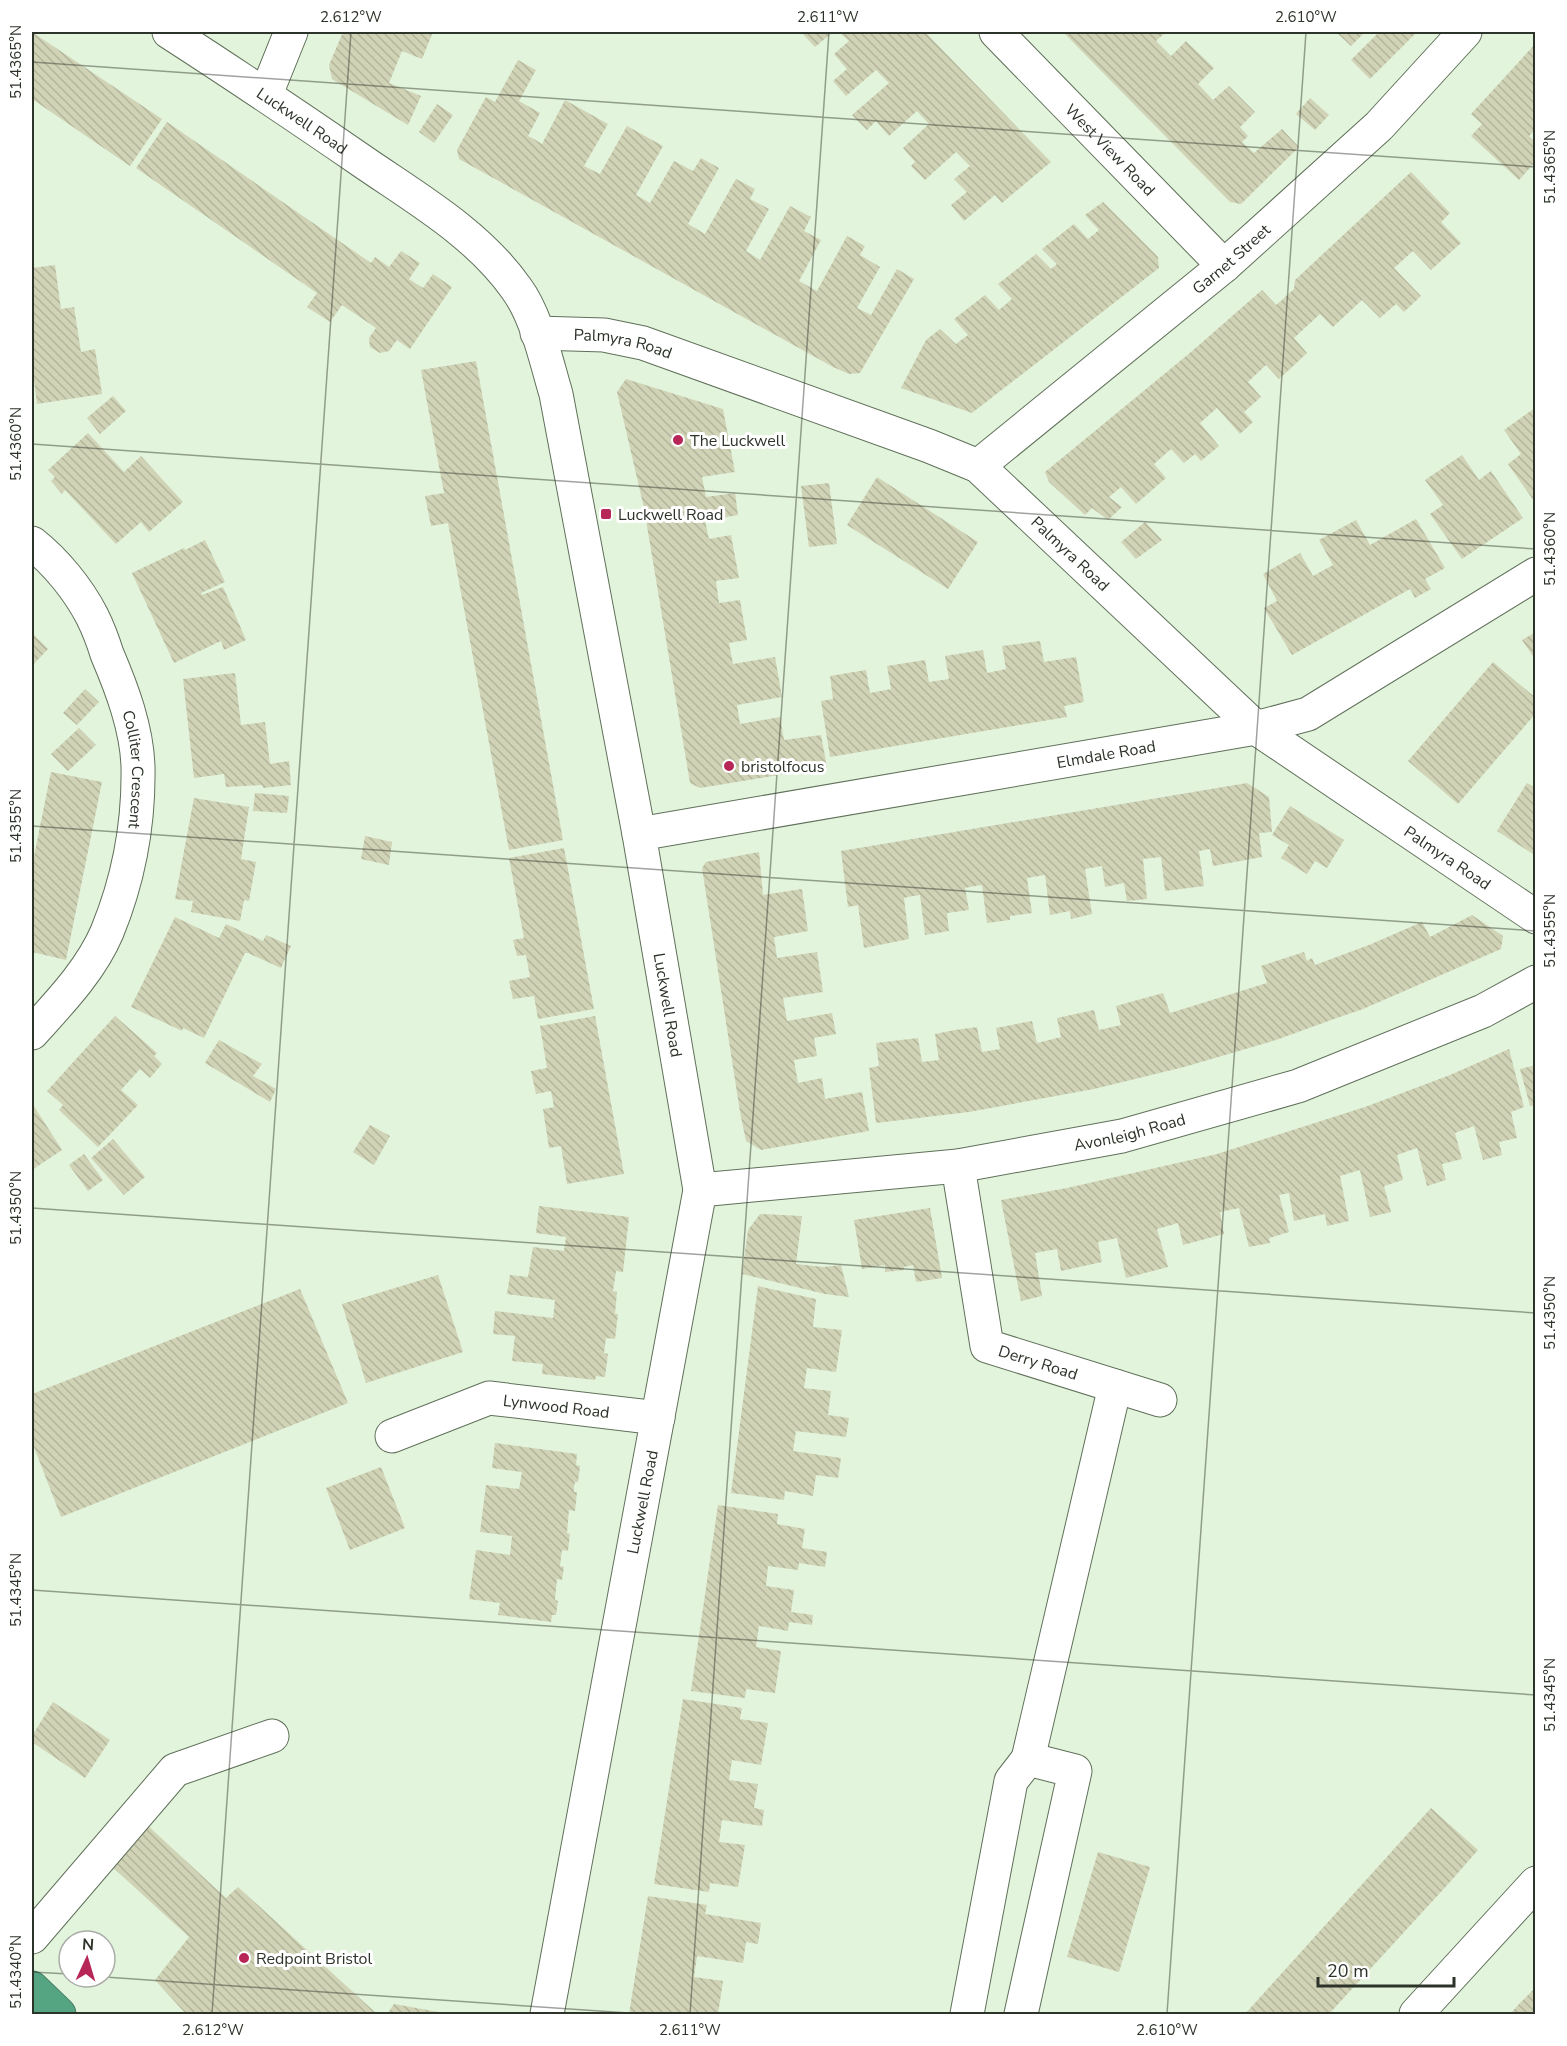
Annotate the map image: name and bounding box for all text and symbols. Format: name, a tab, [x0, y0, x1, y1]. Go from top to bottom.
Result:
text: 2.612°W	[320, 7, 382, 27]
text: 2.611°W	[797, 7, 859, 27]
text: 2.610°W	[1275, 7, 1337, 27]
text: 51.4365°N	[6, 25, 26, 99]
street label: Luckwell Road	[252, 83, 352, 160]
street label: West View Road	[1060, 99, 1160, 201]
text: 51.4365°N	[1540, 130, 1560, 204]
street label: Garnet Street	[1188, 219, 1276, 300]
street label: Palmyra Road	[573, 324, 675, 365]
text: 51.4360°N	[6, 407, 26, 481]
place label: The Luckwell	[690, 430, 786, 452]
marker: The Luckwell	[671, 433, 685, 447]
place label: Luckwell Road	[618, 504, 723, 526]
marker: Luckwell Road	[599, 507, 613, 521]
street label: Palmyra Road	[1026, 512, 1114, 596]
text: 51.4360°N	[1540, 512, 1560, 586]
street label: Colliter Crescent	[117, 708, 148, 830]
street label: Elmdale Road	[1055, 735, 1158, 774]
place label: bristolfocus	[741, 756, 825, 778]
marker: bristolfocus	[722, 759, 736, 773]
text: 51.4355°N	[6, 789, 26, 863]
street label: Palmyra Road	[1399, 821, 1495, 895]
text: 51.4355°N	[1540, 894, 1560, 968]
street label: Luckwell Road	[648, 951, 687, 1059]
street label: Avonleigh Road	[1072, 1109, 1188, 1157]
text: 51.4350°N	[6, 1171, 26, 1245]
text: 51.4350°N	[1540, 1276, 1560, 1350]
street label: Derry Road	[996, 1340, 1080, 1386]
street label: Lynwood Road	[502, 1390, 611, 1424]
street label: Luckwell Road	[622, 1448, 664, 1556]
text: 51.4345°N	[6, 1553, 26, 1627]
text: 51.4345°N	[1540, 1658, 1560, 1732]
north arrow	[57, 1929, 117, 1989]
text: N	[81, 1934, 95, 1956]
text: 51.4340°N	[6, 1935, 26, 2009]
place label: Redpoint Bristol	[256, 1948, 372, 1970]
scale bar	[1318, 1950, 1454, 1988]
marker: Redpoint Bristol	[237, 1951, 251, 1965]
text: 20 m	[1327, 1959, 1369, 1983]
text: 2.612°W	[182, 2020, 244, 2040]
text: 2.611°W	[659, 2020, 721, 2040]
text: 2.610°W	[1136, 2020, 1198, 2040]

